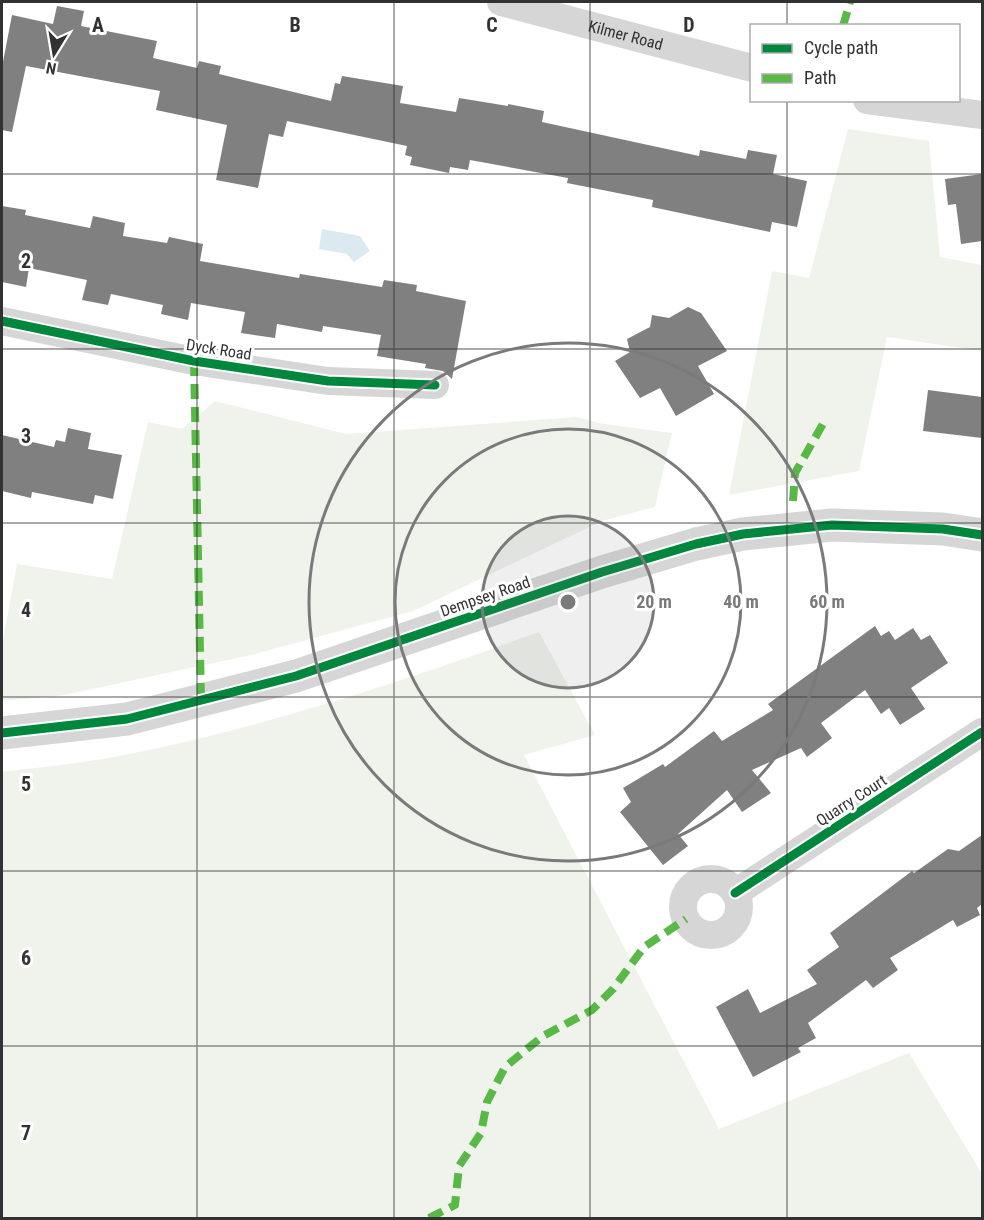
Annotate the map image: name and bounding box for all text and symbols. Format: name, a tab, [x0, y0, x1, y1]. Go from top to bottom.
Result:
text: A	[92, 13, 104, 37]
text: B	[289, 13, 301, 37]
text: C	[486, 13, 498, 37]
text: D	[683, 13, 695, 37]
street label: Kilmer Road	[586, 16, 665, 54]
north arrow	[24, 24, 84, 84]
legend	[750, 24, 960, 102]
text: Cycle path	[804, 37, 878, 58]
text: N	[45, 58, 58, 78]
text: Path	[804, 67, 837, 88]
text: 2	[21, 249, 31, 273]
street label: Dyck Road	[185, 335, 253, 364]
text: 3	[21, 424, 31, 448]
street label: Dempsey Road	[438, 572, 533, 621]
text: 20 m	[636, 591, 672, 612]
text: 40 m	[723, 591, 759, 612]
text: 60 m	[809, 591, 845, 612]
centre of rings	[558, 592, 578, 612]
text: 4	[21, 598, 31, 622]
street label: Quarry Court	[813, 771, 890, 830]
text: 5	[21, 772, 31, 796]
text: 6	[21, 946, 31, 970]
text: 7	[21, 1121, 31, 1145]

